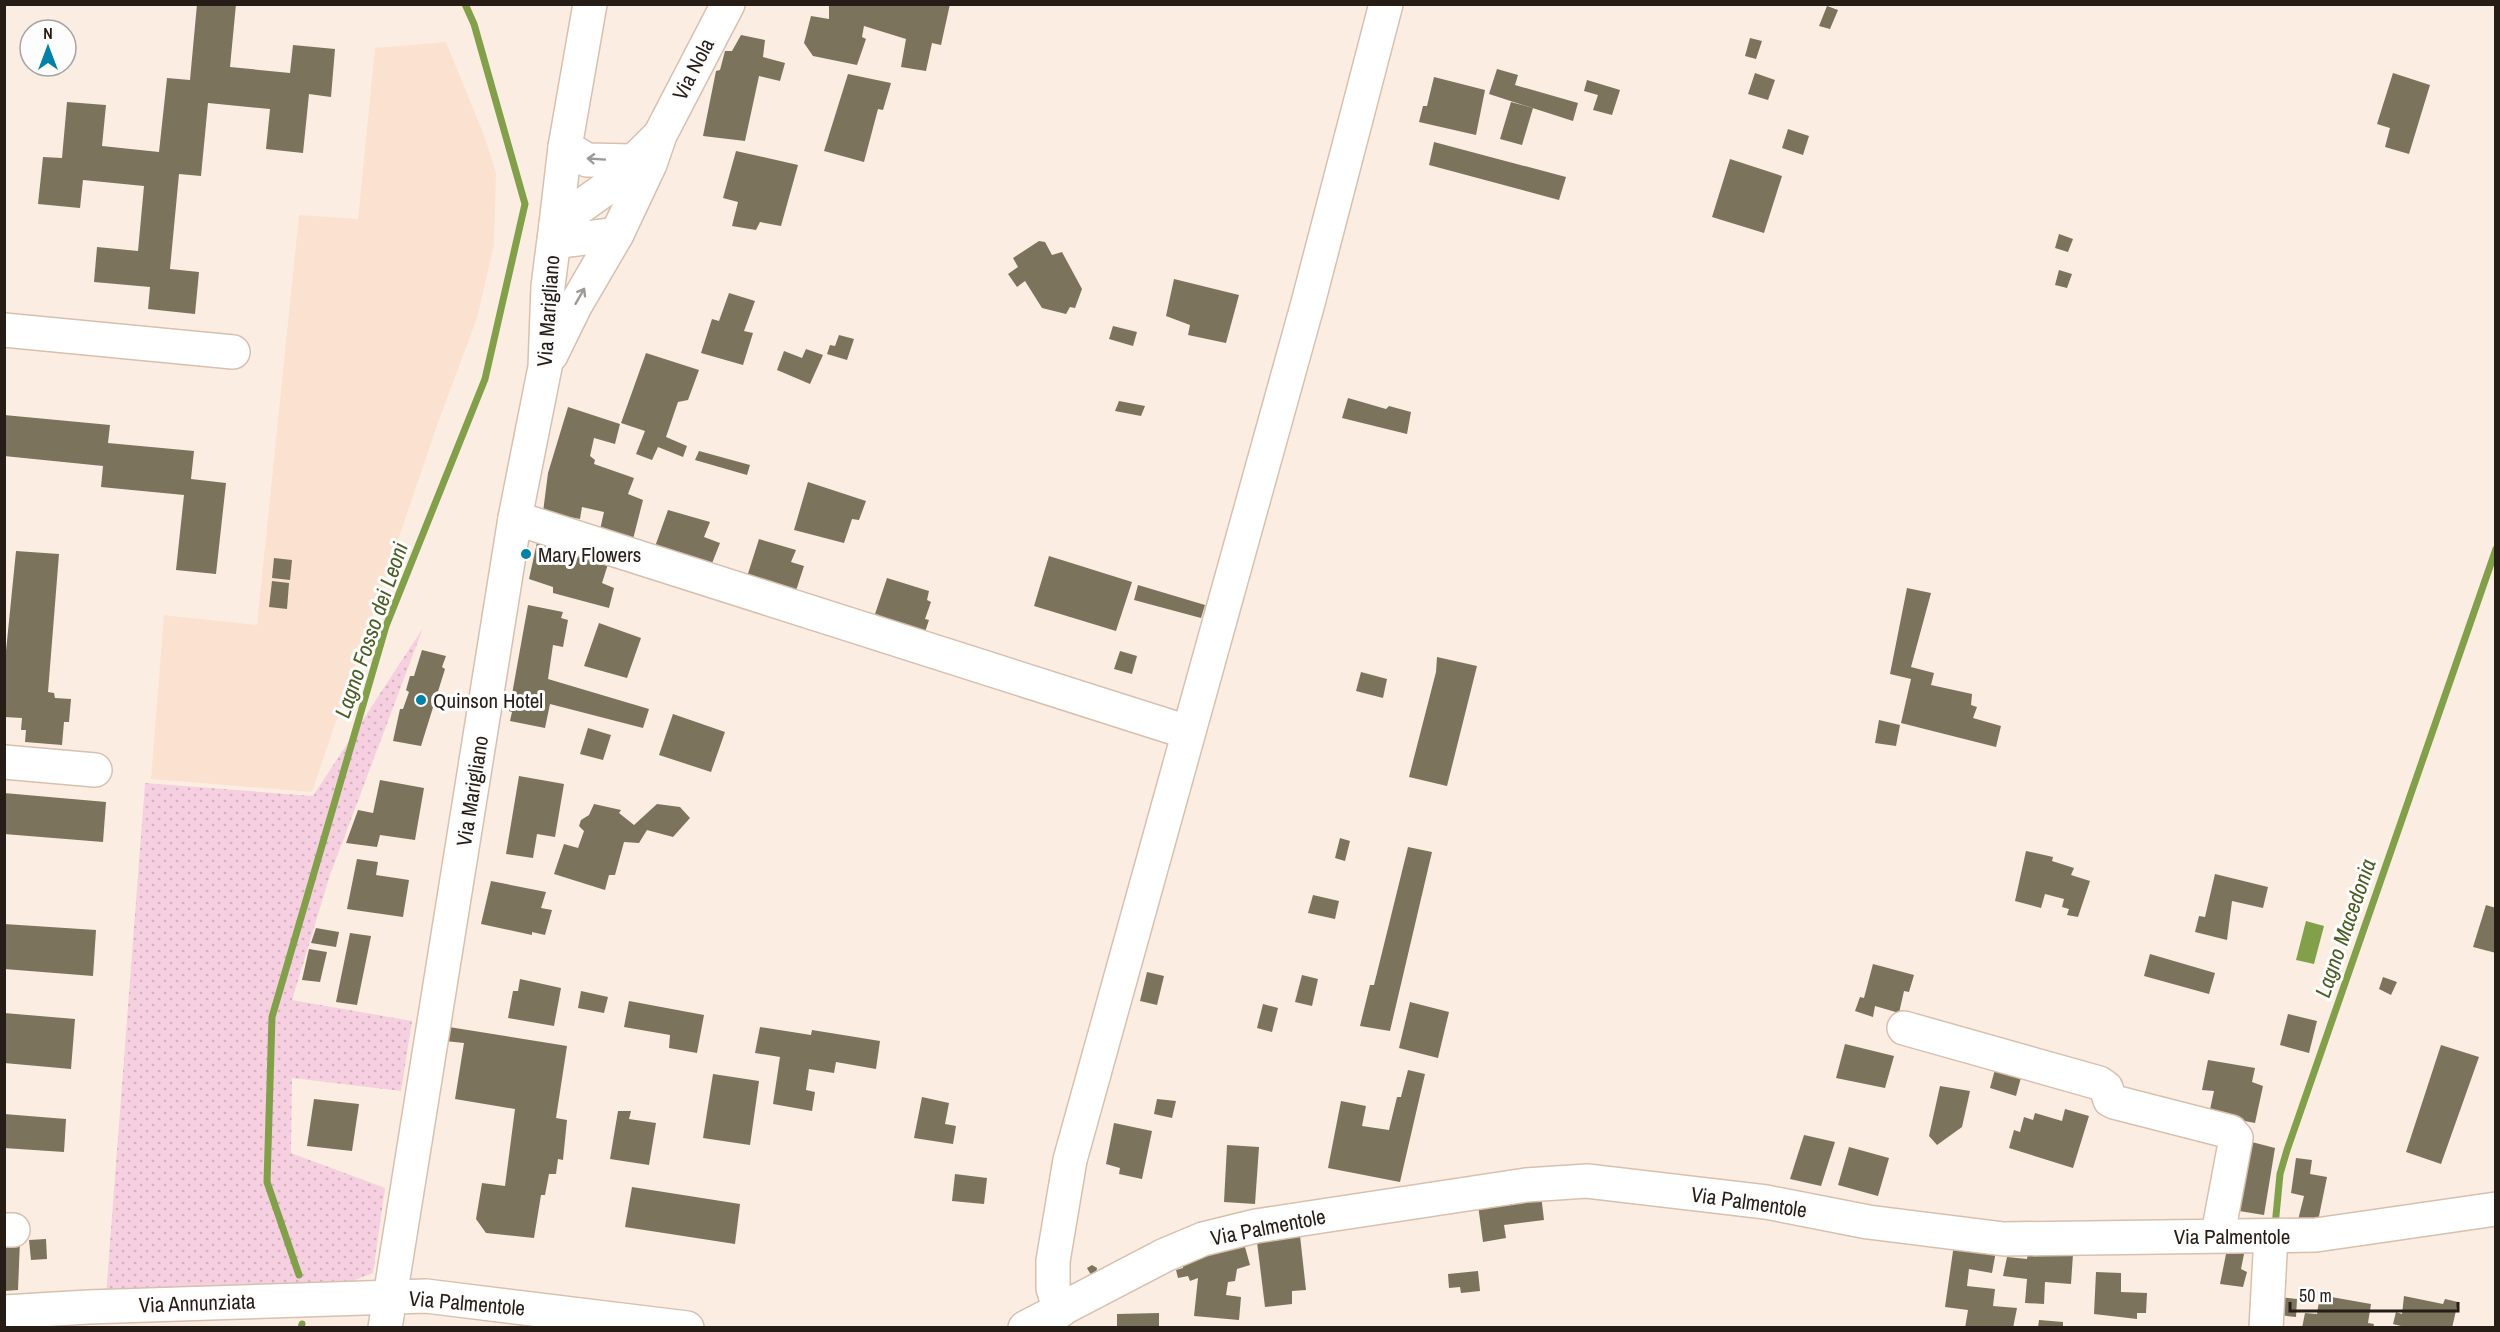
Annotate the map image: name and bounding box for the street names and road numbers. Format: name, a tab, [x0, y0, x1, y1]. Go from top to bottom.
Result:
street label: Via Nola	[665, 33, 721, 105]
street label: Via Marigliano	[530, 254, 566, 368]
street label: Via Marigliano	[449, 734, 495, 848]
street label: Via Palmentole	[1689, 1180, 1809, 1224]
street label: Via Palmentole	[1208, 1202, 1328, 1252]
street label: Via Palmentole	[2174, 1222, 2290, 1251]
street label: Via Palmentole	[408, 1283, 526, 1323]
street label: Via Annunziata	[138, 1286, 256, 1320]

